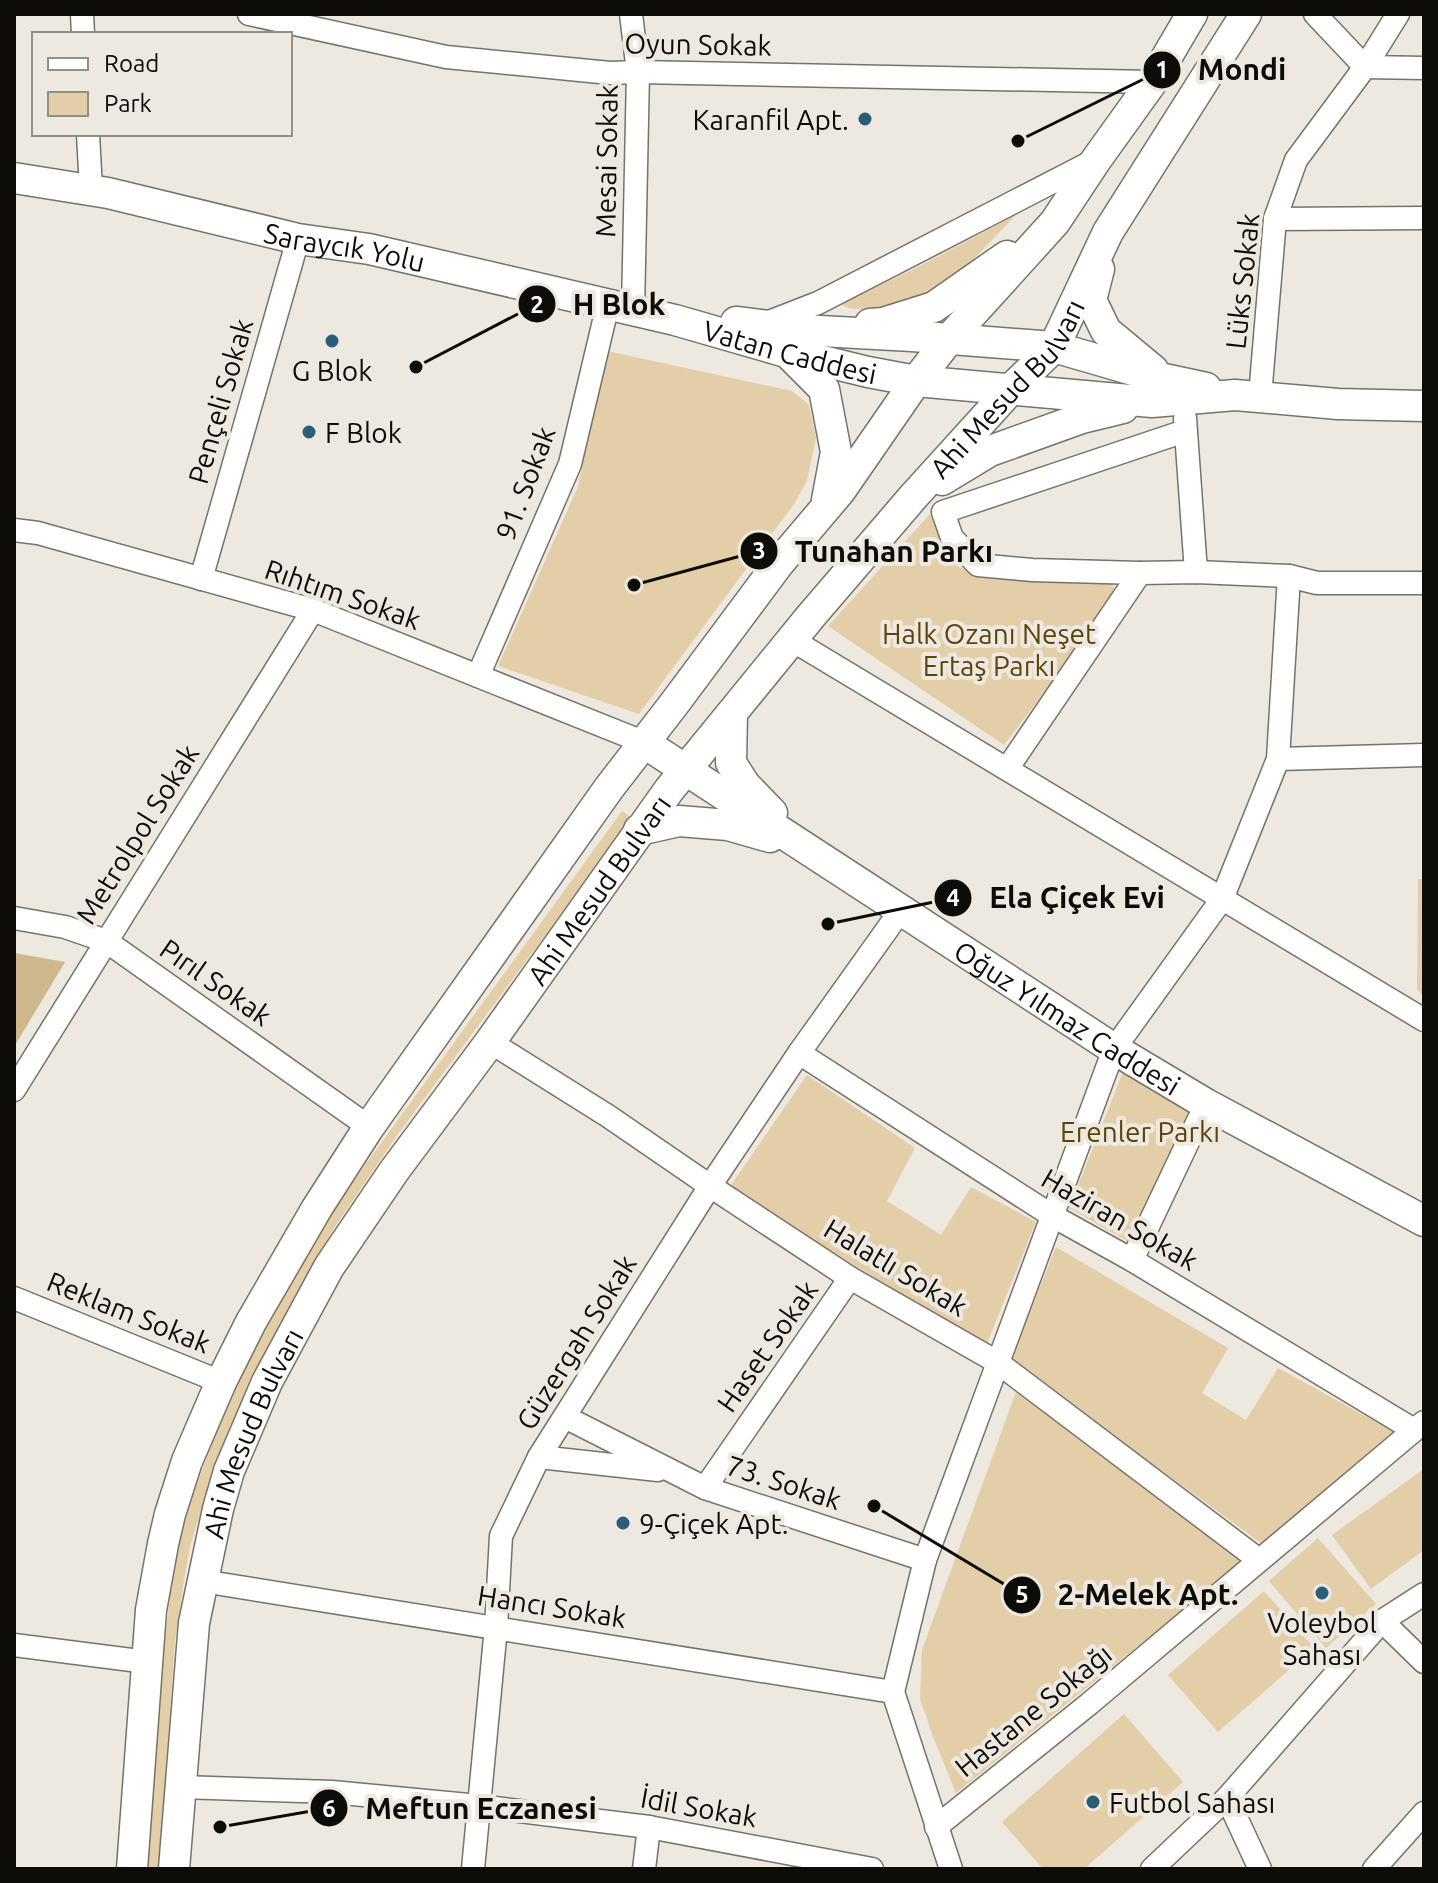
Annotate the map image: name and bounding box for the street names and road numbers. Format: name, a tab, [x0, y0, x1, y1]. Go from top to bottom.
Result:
street label: Oyun Sokak	[624, 27, 772, 61]
street label: Mesai Sokak	[589, 84, 623, 238]
street label: Lüks Sokak	[1219, 211, 1265, 351]
street label: Saraycık Yolu	[261, 216, 428, 277]
street label: Ahi Mesud Bulvarı	[923, 294, 1090, 484]
street label: Vatan Caddesi	[700, 314, 879, 389]
street label: Pençeli Sokak	[182, 315, 258, 487]
street label: 91. Sokak	[489, 422, 561, 544]
street label: Rıhtım Sokak	[261, 553, 425, 635]
street label: Metrolpol Sokak	[69, 739, 205, 929]
street label: Ahi Mesud Bulvarı	[521, 789, 676, 990]
street label: Pırıl Sokak	[155, 932, 277, 1032]
street label: Oğuz Yılmaz Caddesi	[949, 934, 1186, 1100]
street label: Haziran Sokak	[1037, 1162, 1203, 1276]
street label: Halatlı Sokak	[819, 1212, 973, 1322]
street label: Güzergah Sokak	[510, 1249, 642, 1435]
street label: Reklam Sokak	[43, 1265, 215, 1359]
street label: Haset Sokak	[711, 1275, 823, 1417]
street label: Ahi Mesud Bulvarı	[197, 1323, 309, 1541]
street label: 73. Sokak	[723, 1449, 845, 1515]
street label: Hancı Sokak	[476, 1579, 628, 1633]
street label: Hastane Sokağı	[949, 1638, 1117, 1782]
street label: İdil Sokak	[638, 1782, 760, 1832]

